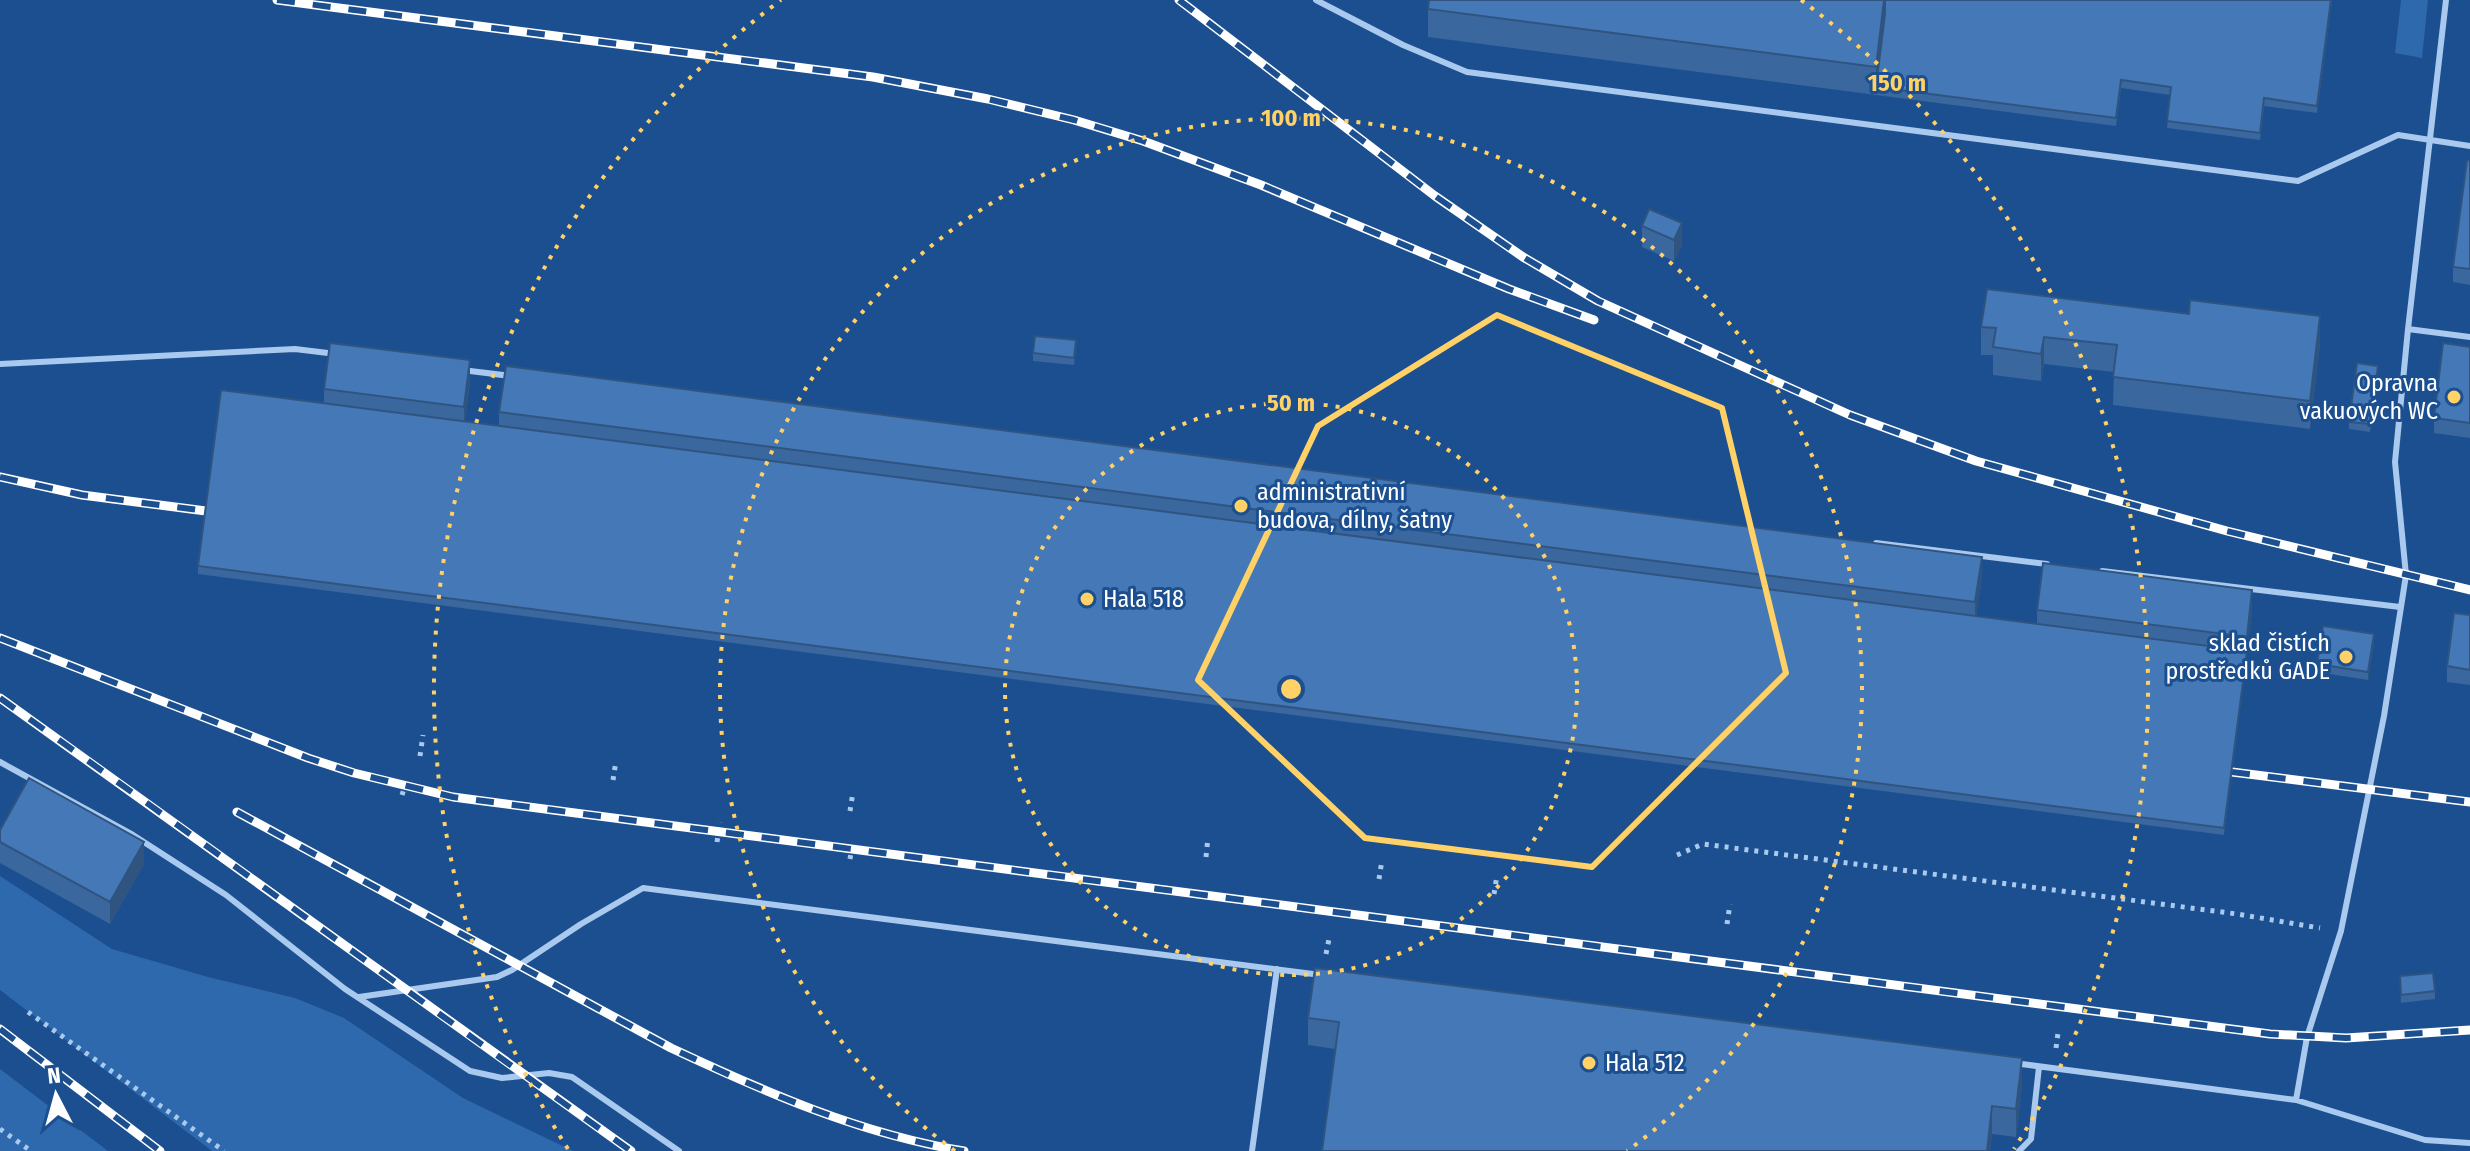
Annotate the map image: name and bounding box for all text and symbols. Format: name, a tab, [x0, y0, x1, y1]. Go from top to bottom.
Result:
text: 150 m	[1868, 69, 1926, 97]
text: 100 m	[1261, 104, 1321, 132]
place label: Opravna vakuových WC	[2300, 369, 2438, 425]
marker: Opravna vakuových WC	[2445, 388, 2463, 406]
text: 50 m	[1267, 389, 1315, 417]
place label: administrativní budova, dílny, šatny	[1257, 478, 1452, 534]
marker: administrativní budova, dílny, šatny	[1232, 497, 1250, 515]
place label: Hala 518	[1103, 585, 1184, 613]
marker: Hala 518	[1078, 590, 1096, 608]
place label: sklad čistích prostředků GADE	[2166, 629, 2330, 685]
marker: sklad čistích prostředků GADE	[2337, 648, 2355, 666]
centre of rings	[1277, 675, 1305, 703]
place label: Hala 512	[1605, 1049, 1684, 1077]
marker: Hala 512	[1580, 1054, 1598, 1072]
north arrow	[16, 1055, 96, 1135]
text: N	[46, 1061, 62, 1090]

